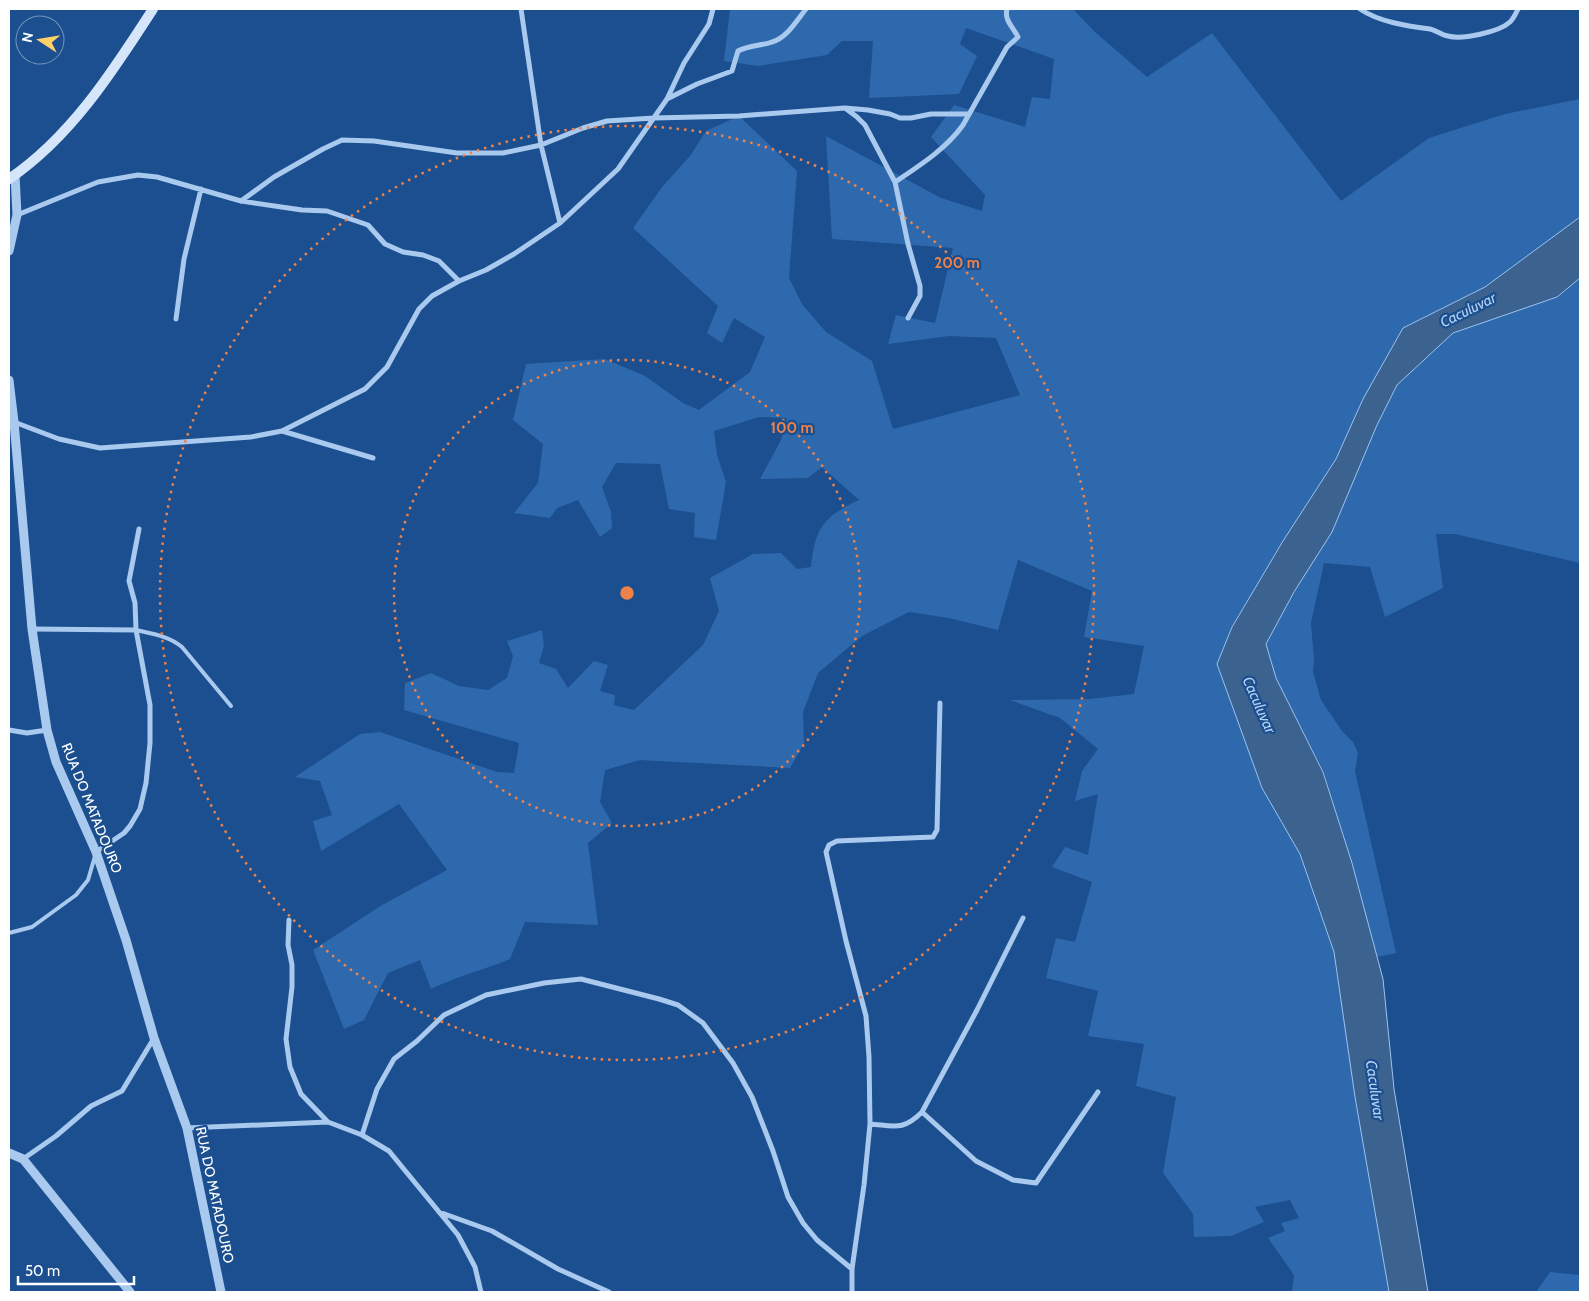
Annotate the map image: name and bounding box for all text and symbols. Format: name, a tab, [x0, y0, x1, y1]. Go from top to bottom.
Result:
north arrow	[15, 15, 65, 65]
text: N	[17, 31, 37, 44]
text: 200 m	[934, 254, 980, 272]
water label: Caculuvar	[1437, 288, 1500, 331]
text: 100 m	[770, 419, 814, 437]
centre of rings	[618, 584, 636, 602]
water label: Caculuvar	[1239, 674, 1280, 737]
street label: RUA DO MATADOURO	[58, 740, 126, 876]
water label: Caculuvar	[1362, 1059, 1388, 1122]
street label: RUA DO MATADOURO	[192, 1125, 238, 1265]
scale bar	[18, 1254, 134, 1286]
text: 50 m	[25, 1262, 60, 1280]

